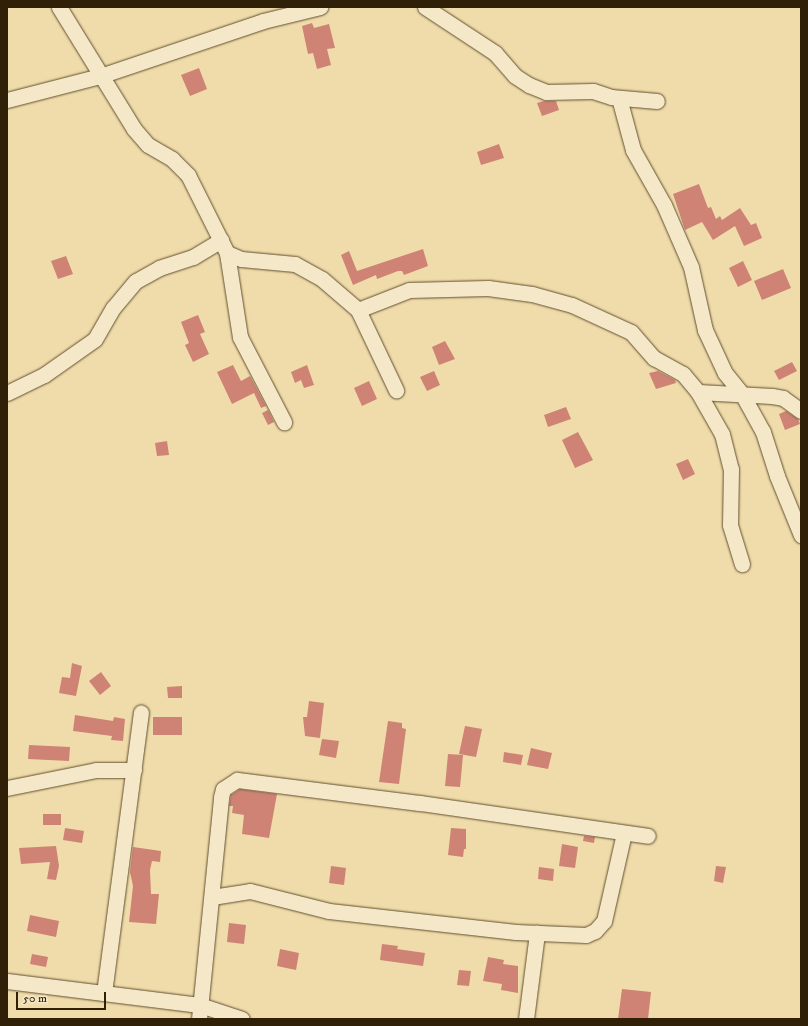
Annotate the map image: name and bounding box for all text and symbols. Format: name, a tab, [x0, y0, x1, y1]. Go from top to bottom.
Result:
scale bar	[18, 984, 108, 1010]
text: 50 m	[23, 991, 47, 1006]

